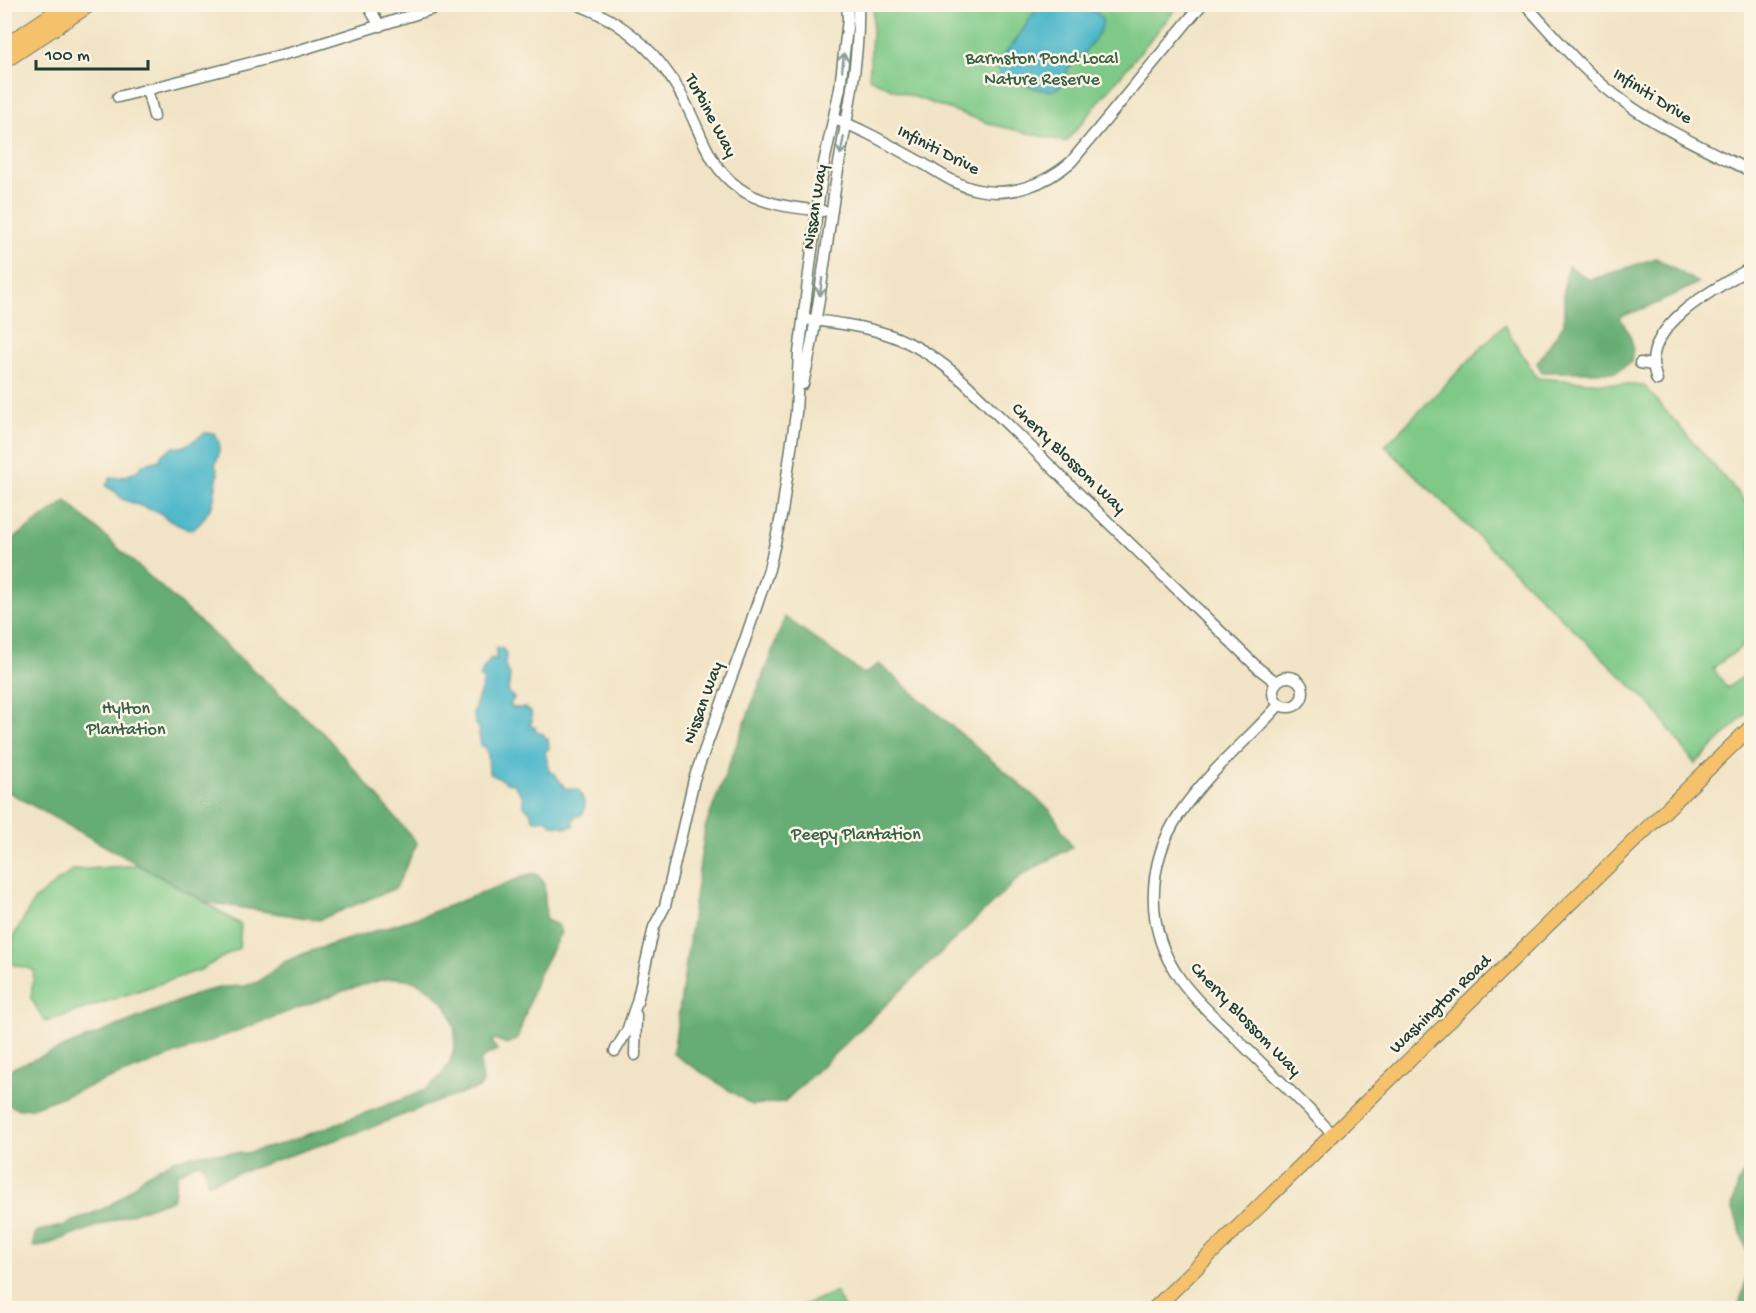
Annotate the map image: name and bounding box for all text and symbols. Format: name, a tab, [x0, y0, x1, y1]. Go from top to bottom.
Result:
scale bar	[36, 33, 148, 71]
text: 100 m	[44, 46, 90, 67]
park label: Barmston Pond Local Nature Reserve	[964, 49, 1119, 91]
one-way arrow	[838, 52, 849, 72]
street label: Infiniti Drive	[1608, 64, 1696, 130]
street label: Turbine Way	[679, 70, 741, 161]
street label: Infiniti Drive	[893, 121, 983, 181]
one-way arrow	[836, 136, 847, 156]
street label: Nissan Way	[799, 163, 833, 251]
one-way arrow	[815, 277, 826, 296]
street label: Cherry Blossom Way	[1006, 399, 1130, 519]
street label: Nissan Way	[679, 659, 729, 747]
park label: Hylton Plantation	[86, 699, 166, 741]
park label: Peepy Plantation	[790, 825, 921, 846]
street label: Washington Road	[1386, 950, 1497, 1059]
street label: Cherry Blossom Way	[1185, 958, 1305, 1082]

